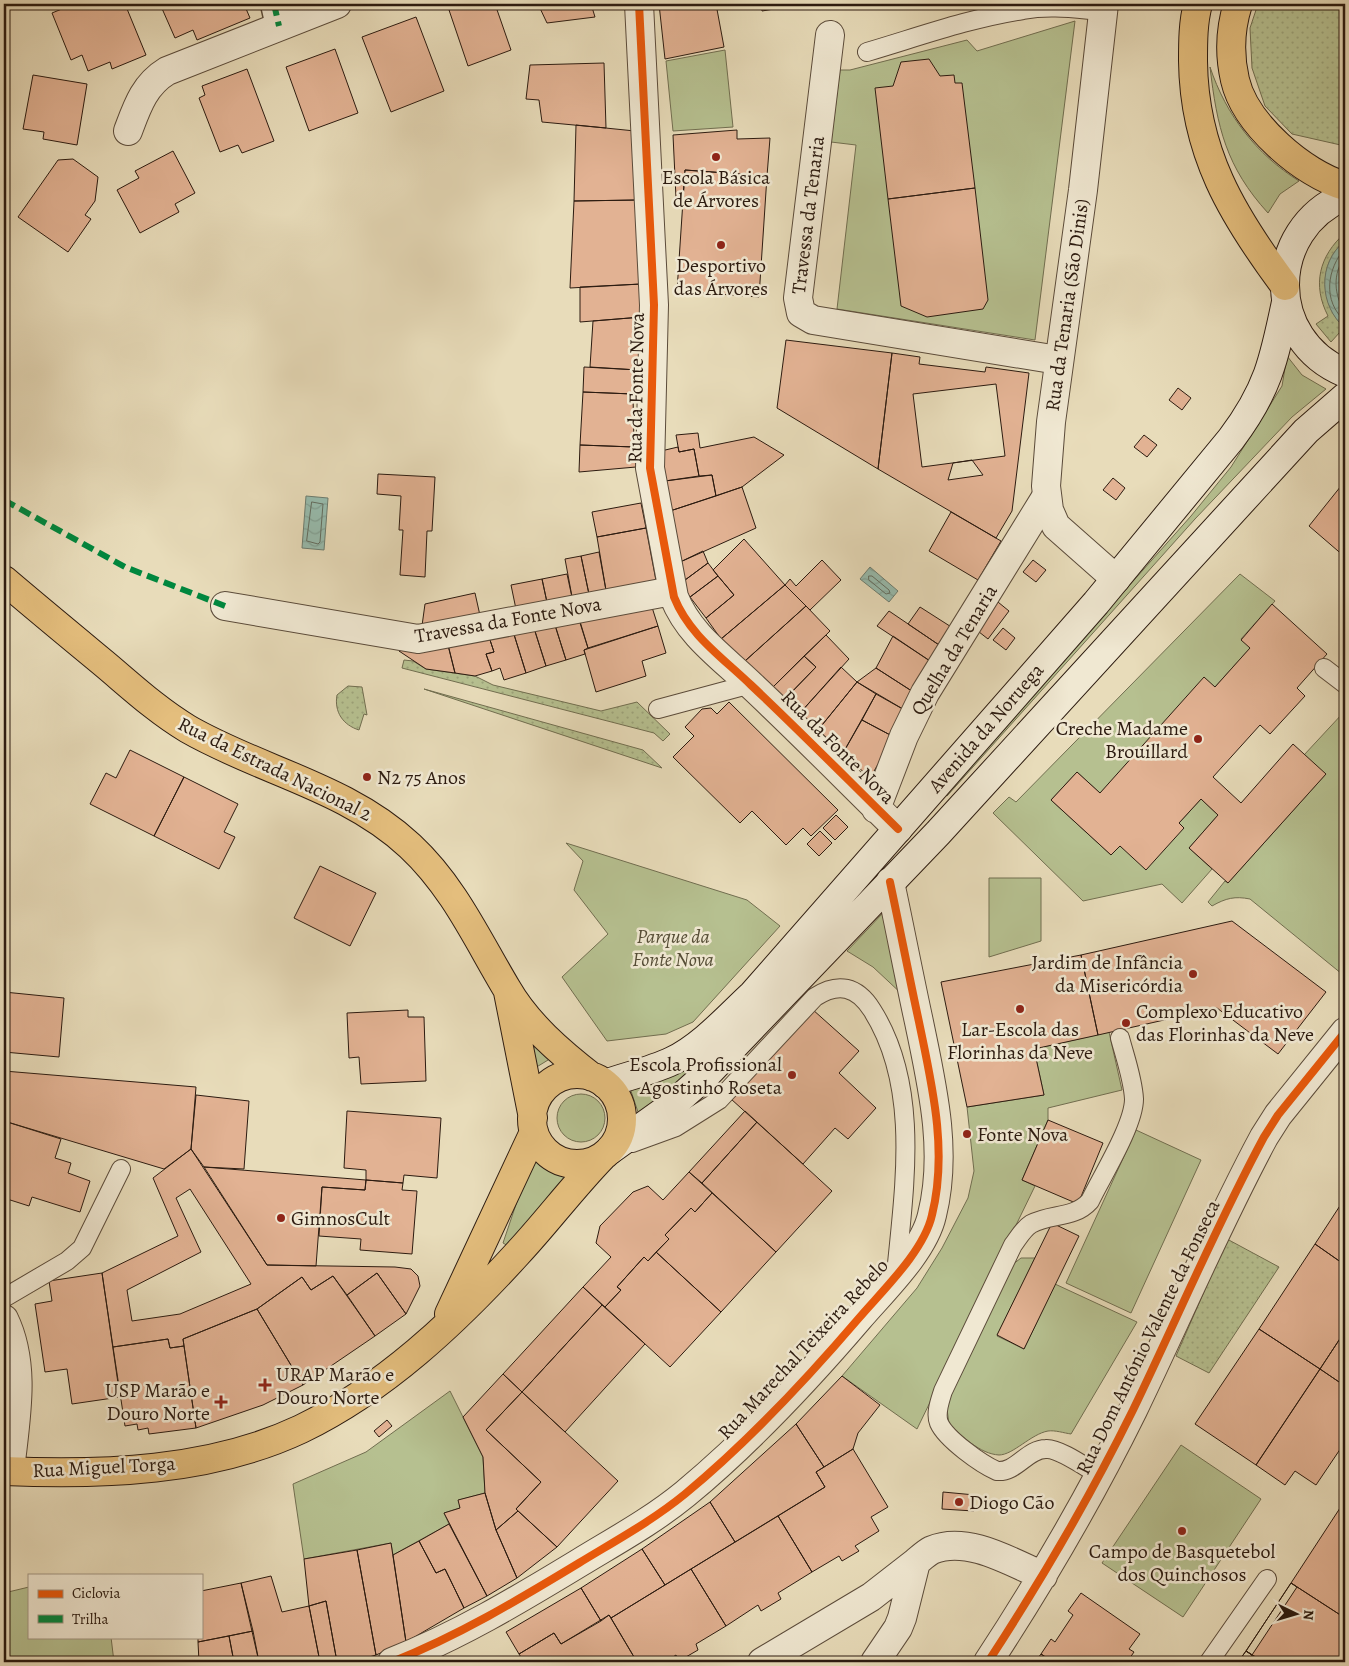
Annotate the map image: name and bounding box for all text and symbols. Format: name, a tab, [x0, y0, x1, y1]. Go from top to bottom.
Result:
street label: Travessa da Tenaria	[785, 134, 831, 296]
marker: Escola Básica de Árvores	[710, 151, 722, 163]
place label: Escola Básica de Árvores	[662, 164, 771, 214]
street label: Rua da Tenaria (São Dinis)	[1039, 197, 1095, 413]
marker: Desportivo das Árvores	[715, 239, 727, 251]
place label: Desportivo das Árvores	[674, 252, 768, 302]
street label: Rua da Fonte Nova	[621, 312, 651, 464]
street label: Quelha da Tenaria	[904, 579, 1004, 720]
street label: Travessa da Fonte Nova	[413, 590, 604, 650]
street label: Avenida da Noruega	[921, 657, 1050, 799]
street label: Rua da Fonte Nova	[775, 684, 901, 810]
street label: Rua da Estrada Nacional 2	[173, 710, 377, 828]
place label: Creche Madame Brouillard	[1056, 715, 1188, 765]
marker: Creche Madame Brouillard	[1192, 733, 1204, 745]
place label: N2 75 Anos	[377, 764, 466, 791]
marker: N2 75 Anos	[361, 771, 373, 783]
park label: Parque da Fonte Nova	[632, 923, 714, 973]
place label: Jardim de Infância da Misericórdia	[1032, 949, 1184, 999]
marker: Jardim de Infância da Misericórdia	[1187, 968, 1199, 980]
place label: Complexo Educativo das Florinhas da Neve	[1136, 998, 1314, 1048]
marker: Lar-Escola das Florinhas da Neve	[1014, 1003, 1026, 1015]
place label: Lar-Escola das Florinhas da Neve	[947, 1016, 1093, 1066]
marker: Complexo Educativo das Florinhas da Neve	[1120, 1017, 1132, 1029]
place label: Escola Profissional Agostinho Roseta	[629, 1051, 783, 1101]
marker: Escola Profissional Agostinho Roseta	[786, 1069, 798, 1081]
place label: Fonte Nova	[977, 1121, 1069, 1148]
marker: Fonte Nova	[961, 1128, 973, 1140]
street label: Rua Dom António Valente da Fonseca	[1070, 1194, 1227, 1479]
place label: GimnosCult	[291, 1205, 390, 1232]
marker: GimnosCult	[275, 1212, 287, 1224]
street label: Rua Marechal Teixeira Rebelo	[712, 1252, 894, 1446]
place label: URAP Marão e Douro Norte	[276, 1361, 394, 1411]
place label: USP Marão e Douro Norte	[105, 1377, 210, 1427]
marker: URAP Marão e Douro Norte	[258, 1378, 272, 1392]
marker: USP Marão e Douro Norte	[214, 1395, 228, 1409]
street label: Rua Miguel Torga	[32, 1450, 177, 1484]
place label: Diogo Cão	[969, 1489, 1054, 1516]
marker: Diogo Cão	[953, 1496, 965, 1508]
marker: Campo de Basquetebol dos Quinchosos	[1176, 1525, 1188, 1537]
place label: Campo de Basquetebol dos Quinchosos	[1089, 1538, 1275, 1588]
legend	[28, 1574, 202, 1638]
text: Ciclovia	[72, 1583, 120, 1603]
north arrow	[1272, 1588, 1322, 1638]
text: Trilha	[72, 1609, 108, 1629]
text: N	[1299, 1609, 1318, 1621]

